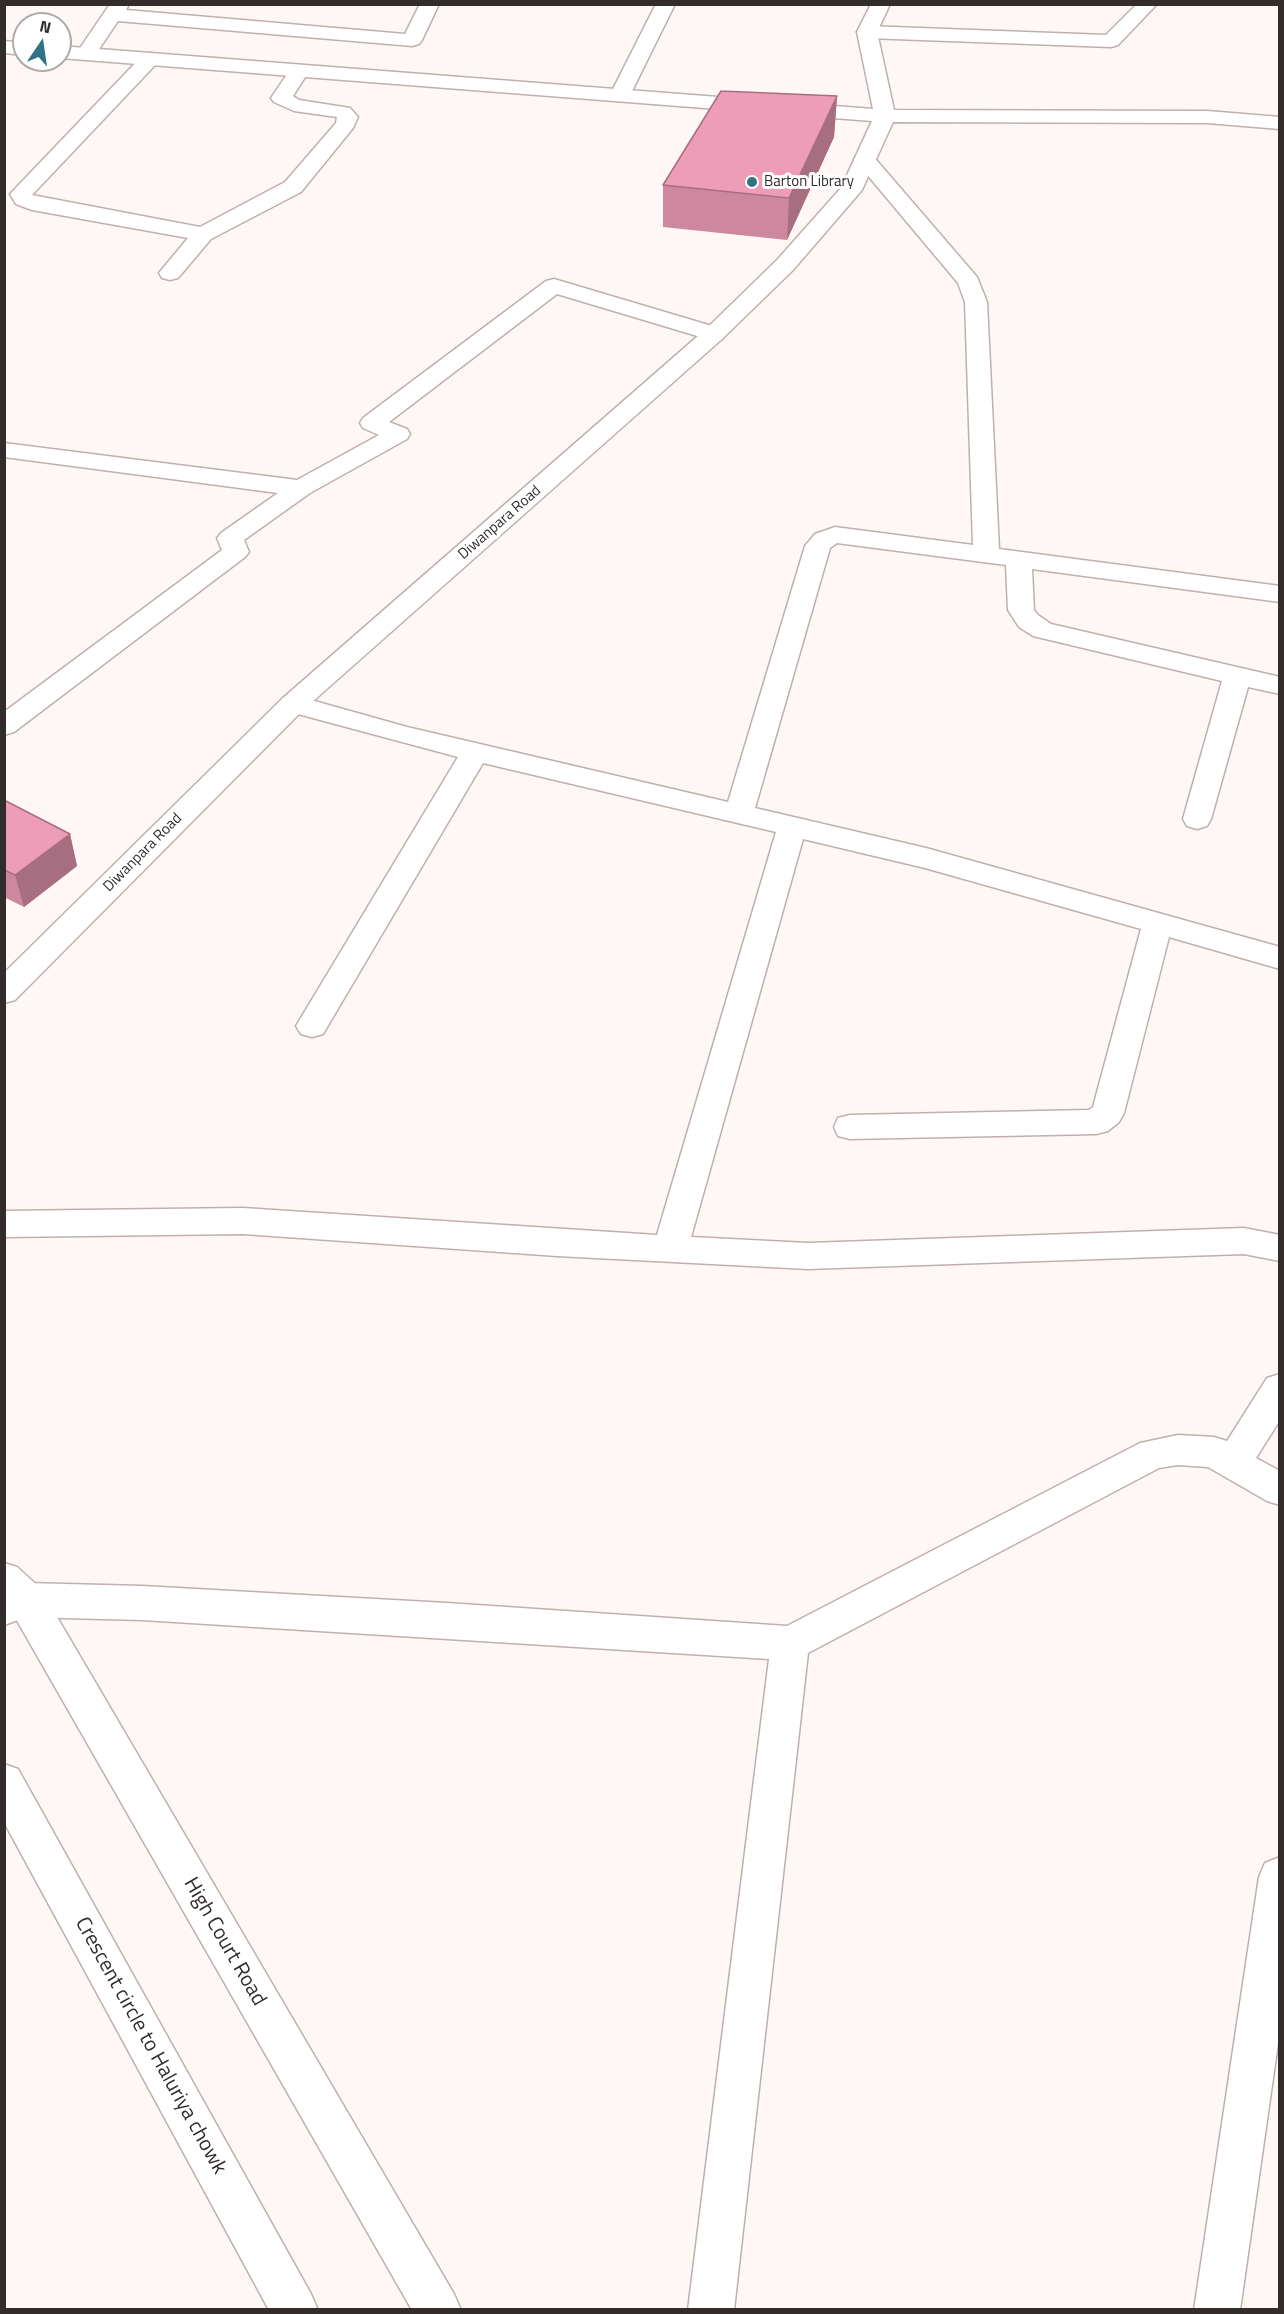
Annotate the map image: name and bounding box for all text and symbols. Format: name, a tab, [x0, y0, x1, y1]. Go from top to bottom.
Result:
north arrow	[12, 12, 72, 72]
text: N	[37, 13, 54, 39]
place label: Barton Library	[764, 173, 854, 191]
marker: Barton Library	[745, 175, 759, 189]
street label: Diwanpara Road	[455, 482, 545, 564]
street label: Diwanpara Road	[100, 810, 186, 896]
street label: High Court Road	[177, 1874, 271, 2010]
street label: Crescent circle to Haluriya chowk	[69, 1913, 231, 2179]

